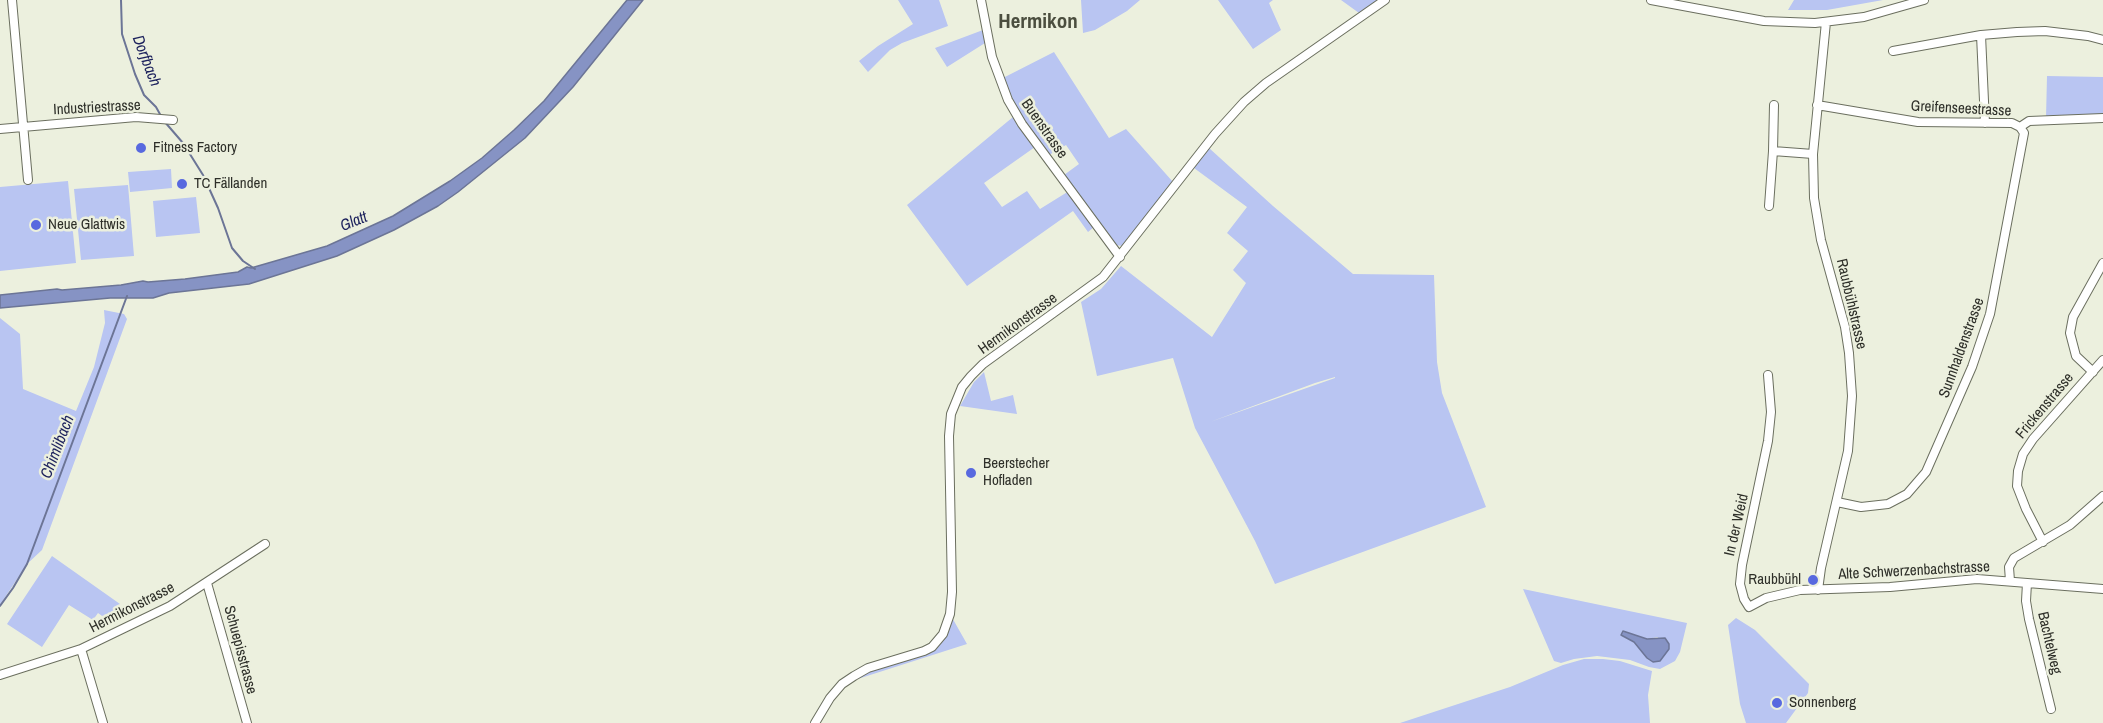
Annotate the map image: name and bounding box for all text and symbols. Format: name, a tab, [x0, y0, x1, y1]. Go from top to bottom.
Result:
district label: Hermikon	[998, 9, 1078, 35]
water label: Dorfbach	[127, 33, 165, 89]
street label: Buenstrasse	[1017, 96, 1071, 162]
street label: Industriestrasse	[53, 97, 141, 119]
street label: Greifenseestrasse	[1910, 97, 2012, 121]
place label: Fitness Factory	[153, 139, 237, 157]
marker: Fitness Factory	[134, 141, 148, 155]
place label: TC Fällanden	[194, 175, 267, 193]
marker: TC Fällanden	[175, 177, 189, 191]
water label: Glatt	[338, 208, 370, 236]
place label: Neue Glattwis	[48, 216, 125, 234]
marker: Neue Glattwis	[29, 218, 43, 232]
street label: Raubbühlstrasse	[1832, 257, 1870, 351]
street label: Hermikonstrasse	[975, 289, 1061, 359]
street label: Sunnhaldenstrasse	[1936, 295, 1988, 401]
street label: Frickenstrasse	[2012, 369, 2078, 443]
water label: Chimlibach	[37, 413, 79, 481]
place label: Beerstecher Hofladen	[983, 455, 1049, 490]
marker: Beerstecher Hofladen	[964, 466, 978, 480]
street label: In der Weid	[1721, 492, 1753, 558]
street label: Alte Schwerzenbachstrasse	[1838, 558, 1990, 584]
place label: Raubbühl	[1748, 571, 1801, 589]
marker: Raubbühl	[1806, 573, 1820, 587]
street label: Hermikonstrasse	[87, 579, 177, 637]
street label: Schuepisstrasse	[220, 604, 260, 696]
street label: Bachtelweg	[2033, 610, 2065, 676]
place label: Sonnenberg	[1789, 694, 1856, 712]
marker: Sonnenberg	[1770, 696, 1784, 710]

